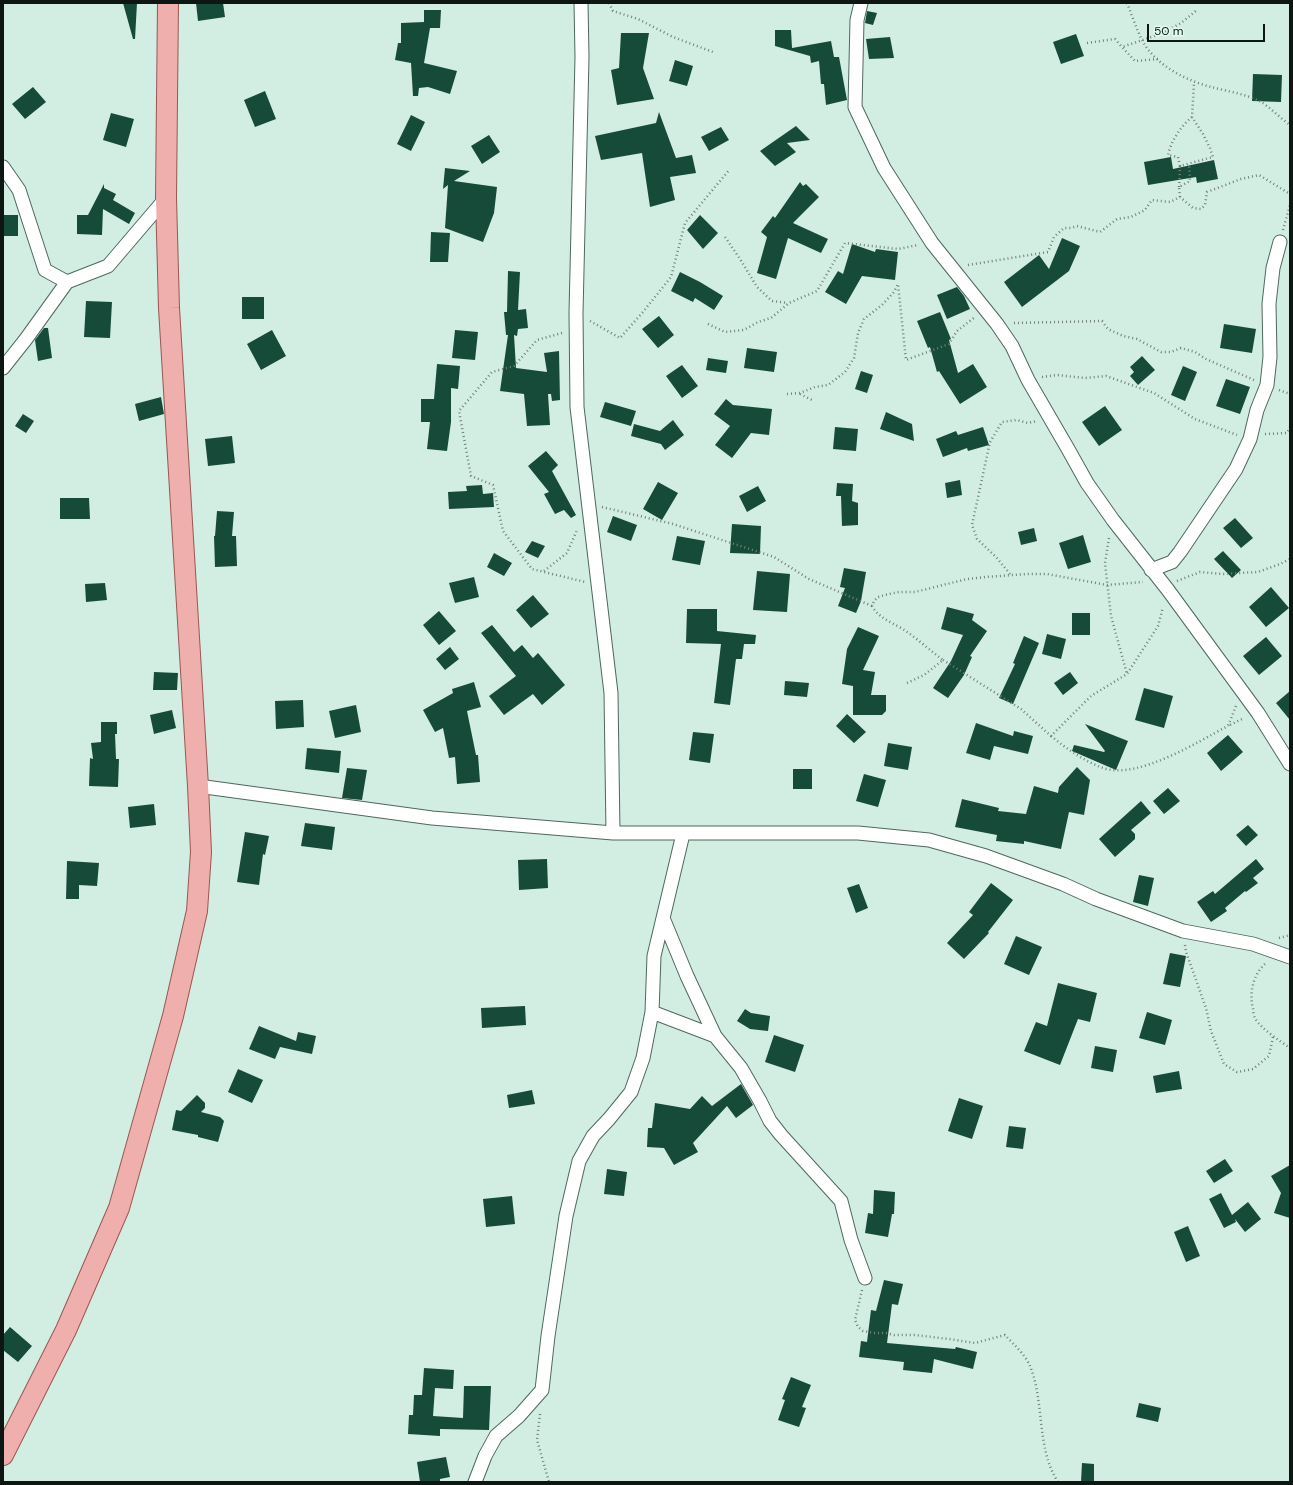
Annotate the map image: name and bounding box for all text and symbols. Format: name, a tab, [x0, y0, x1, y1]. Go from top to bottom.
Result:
scale bar	[1149, 16, 1267, 42]
text: 50 m	[1154, 23, 1183, 39]

